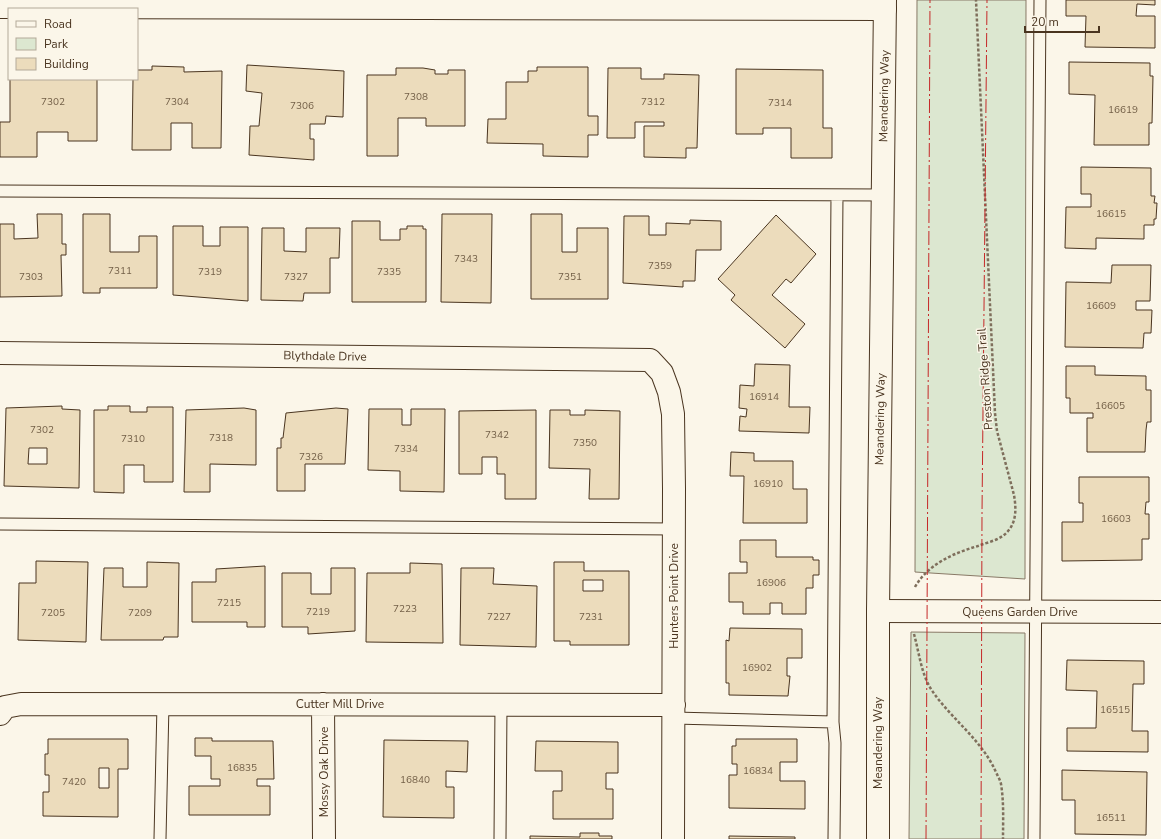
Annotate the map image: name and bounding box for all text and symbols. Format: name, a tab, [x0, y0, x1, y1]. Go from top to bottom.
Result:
legend	[8, 8, 138, 80]
scale bar	[1025, 8, 1099, 34]
text: 20 m	[1031, 14, 1059, 30]
text: Road	[44, 16, 72, 32]
text: Park	[44, 36, 69, 52]
street label: Meandering Way	[875, 49, 893, 142]
text: Building	[44, 56, 89, 72]
house number: 7308	[404, 90, 428, 104]
house number: 7302	[41, 95, 65, 109]
house number: 7304	[165, 95, 189, 109]
house number: 7312	[641, 95, 665, 109]
house number: 7314	[768, 96, 792, 110]
house number: 7306	[290, 99, 314, 113]
house number: 16619	[1108, 103, 1138, 117]
house number: 16615	[1096, 207, 1126, 221]
house number: 7343	[454, 252, 478, 266]
house number: 7359	[648, 259, 672, 273]
house number: 7311	[108, 264, 132, 278]
house number: 7319	[198, 265, 222, 279]
house number: 7335	[377, 265, 401, 279]
house number: 7303	[19, 270, 43, 284]
house number: 7327	[284, 270, 308, 284]
house number: 7351	[558, 270, 582, 284]
house number: 16609	[1086, 299, 1116, 313]
street label: Preston Ridge Trail	[973, 327, 997, 430]
street label: Blythdale Drive	[283, 347, 367, 365]
street label: Meandering Way	[871, 372, 889, 465]
house number: 16914	[749, 390, 779, 404]
house number: 16605	[1095, 399, 1125, 413]
house number: 7302	[30, 423, 54, 437]
house number: 7342	[485, 428, 509, 442]
house number: 7318	[209, 431, 233, 445]
house number: 7310	[121, 432, 145, 446]
house number: 7350	[573, 436, 597, 450]
house number: 7334	[394, 442, 418, 456]
house number: 7326	[299, 450, 323, 464]
house number: 16910	[753, 477, 783, 491]
house number: 16603	[1101, 512, 1131, 526]
street label: Hunters Point Drive	[666, 543, 682, 649]
house number: 16906	[756, 576, 786, 590]
house number: 7215	[217, 596, 241, 610]
house number: 7223	[393, 602, 417, 616]
street label: Queens Garden Drive	[962, 604, 1078, 620]
house number: 7219	[306, 605, 330, 619]
house number: 7205	[41, 606, 65, 620]
house number: 7209	[128, 606, 152, 620]
house number: 7227	[487, 610, 511, 624]
house number: 7231	[579, 610, 603, 624]
house number: 16902	[742, 661, 772, 675]
street label: Cutter Mill Drive	[296, 696, 384, 712]
street label: Meandering Way	[870, 696, 886, 789]
house number: 16515	[1100, 703, 1130, 717]
street label: Mossy Oak Drive	[316, 727, 332, 817]
house number: 16835	[227, 761, 257, 775]
house number: 16834	[743, 764, 773, 778]
house number: 16840	[400, 773, 430, 787]
house number: 7420	[62, 775, 86, 789]
house number: 16511	[1096, 811, 1126, 825]

